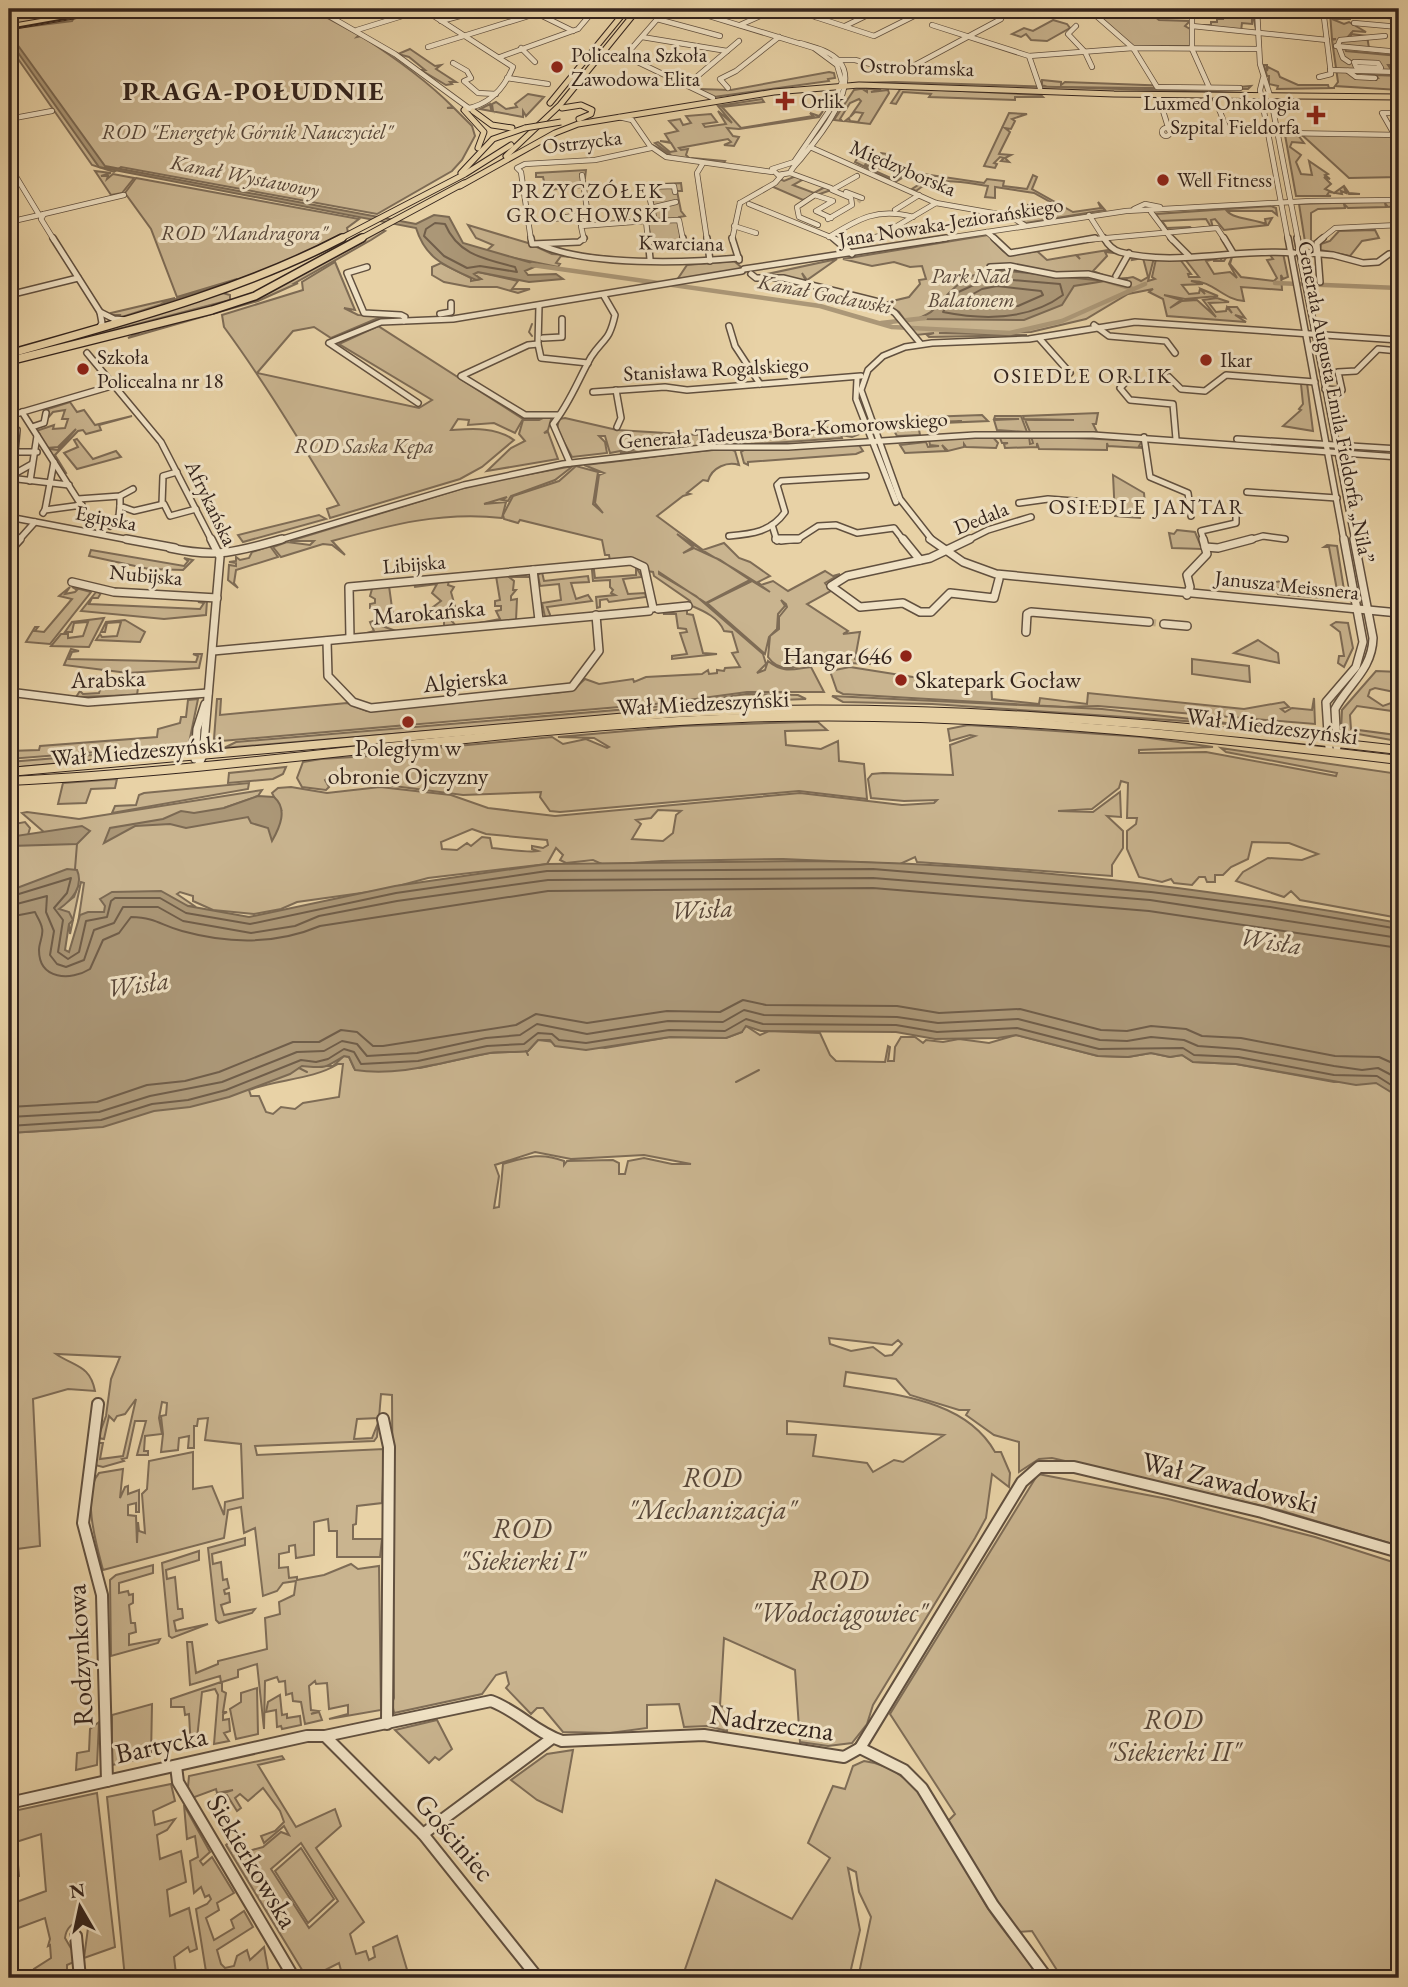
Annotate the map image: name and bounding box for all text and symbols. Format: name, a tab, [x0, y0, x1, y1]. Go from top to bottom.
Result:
place label: Policealna Szkoła Zawodowa Elita	[571, 41, 708, 92]
street label: Ostrobramska	[859, 51, 975, 82]
marker: Policealna Szkoła Zawodowa Elita	[549, 59, 565, 75]
district label: PRAGA-POŁUDNIE	[122, 74, 386, 108]
place label: Orlik	[801, 87, 845, 114]
place label: Luxmed Onkologia Szpital Fieldorfa	[1143, 89, 1301, 140]
marker: Orlik	[775, 91, 795, 111]
marker: Luxmed Onkologia Szpital Fieldorfa	[1306, 105, 1326, 125]
park label: ROD "Energetyk Górnik Nauczyciel"	[101, 118, 395, 145]
street label: Ostrzycka	[541, 123, 624, 160]
street label: Międzyborska	[846, 133, 961, 202]
water label: Kanał Wystawowy	[168, 148, 322, 203]
place label: Well Fitness	[1177, 166, 1272, 193]
marker: Well Fitness	[1155, 172, 1171, 188]
district label: PRZYCZÓŁEK GROCHOWSKI	[506, 177, 670, 228]
street label: Jana Nowaka-Jeziorańskiego	[835, 190, 1065, 253]
park label: ROD "Mandragora"	[160, 219, 330, 246]
street label: Kwarciana	[638, 228, 725, 257]
street label: Generała Augusta Emila Fieldorfa „Nila”	[1292, 239, 1381, 565]
park label: Park Nad Balatonem	[926, 262, 1015, 313]
water label: Kanał Gocławski	[755, 267, 895, 320]
place label: Szkoła Policealna nr 18	[97, 343, 224, 394]
place label: Ikar	[1220, 346, 1252, 373]
street label: Stanisława Rogalskiego	[623, 350, 809, 387]
marker: Ikar	[1198, 352, 1214, 368]
marker: Szkoła Policealna nr 18	[75, 361, 91, 377]
district label: OSIEDLE ORLIK	[993, 362, 1173, 389]
street label: Generała Tadeusza Bora-Komorowskiego	[617, 405, 949, 454]
park label: ROD Saska Kępa	[294, 432, 434, 459]
street label: Afrykańska	[179, 455, 244, 550]
district label: OSIEDLE JANTAR	[1048, 493, 1246, 520]
street label: Dedala	[950, 494, 1013, 541]
street label: Egipska	[73, 498, 140, 537]
street label: Libijska	[381, 547, 447, 580]
street label: Nubijska	[108, 558, 184, 591]
street label: Janusza Meissnera	[1212, 563, 1361, 606]
street label: Marokańska	[372, 591, 487, 632]
place label: Hangar 646	[783, 640, 892, 671]
marker: Hangar 646	[898, 648, 914, 664]
street label: Algierska	[420, 660, 509, 699]
street label: Arabska	[69, 662, 146, 695]
place label: Skatepark Gocław	[915, 664, 1081, 695]
marker: Skatepark Gocław	[893, 672, 909, 688]
street label: Wał Miedzeszyński	[616, 682, 790, 722]
street label: Wał Miedzeszyński	[1184, 700, 1360, 751]
marker: Poległym w obronie Ojczyzny	[400, 714, 416, 730]
street label: Wał Miedzeszyński	[50, 728, 224, 773]
place label: Poległym w obronie Ojczyzny	[328, 732, 489, 791]
water label: Wisła	[670, 890, 734, 928]
water label: Wisła	[1238, 919, 1304, 963]
water label: Wisła	[105, 963, 171, 1005]
street label: Wał Zawadowski	[1138, 1443, 1322, 1521]
park label: ROD "Mechanizacja"	[628, 1459, 799, 1527]
park label: ROD "Siekierki I"	[459, 1510, 587, 1578]
park label: ROD "Wodociągowiec"	[751, 1562, 930, 1630]
street label: Rodzynkowa	[57, 1582, 101, 1727]
street label: Nadrzeczna	[707, 1695, 837, 1749]
park label: ROD "Siekierki II"	[1105, 1701, 1244, 1769]
street label: Bartycka	[112, 1717, 211, 1771]
street label: Gościniec	[407, 1785, 503, 1889]
street label: Siekierkowska	[199, 1787, 308, 1935]
north arrow	[46, 1871, 116, 1941]
text: N	[68, 1877, 88, 1904]

